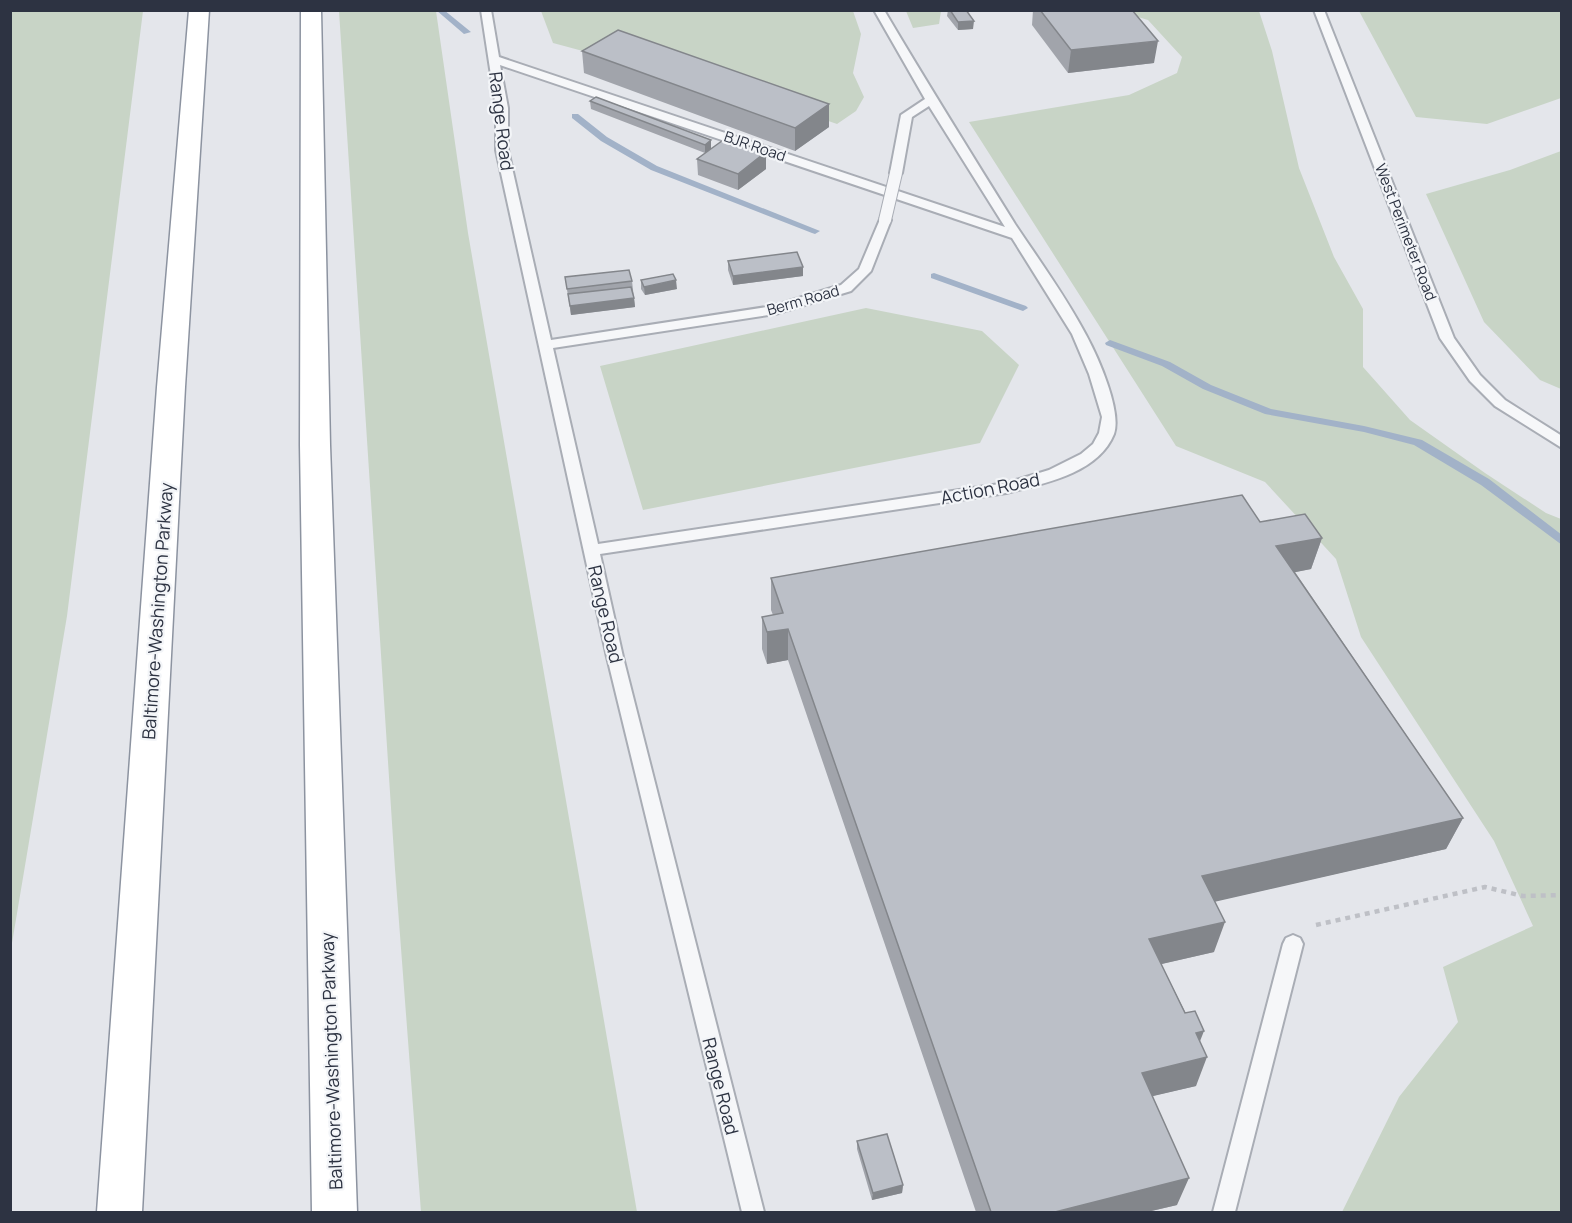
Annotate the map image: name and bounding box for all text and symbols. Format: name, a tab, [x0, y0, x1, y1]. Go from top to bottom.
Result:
street label: Range Road	[484, 70, 520, 172]
street label: BJR Road	[721, 126, 789, 166]
street label: West Perimeter Road	[1370, 160, 1442, 304]
street label: Berm Road	[764, 280, 842, 320]
street label: Action Road	[938, 467, 1042, 509]
street label: Baltimore-Washington Parkway	[136, 481, 178, 740]
street label: Range Road	[583, 563, 629, 665]
street label: Baltimore-Washington Parkway	[314, 931, 347, 1190]
street label: Range Road	[697, 1035, 745, 1137]

